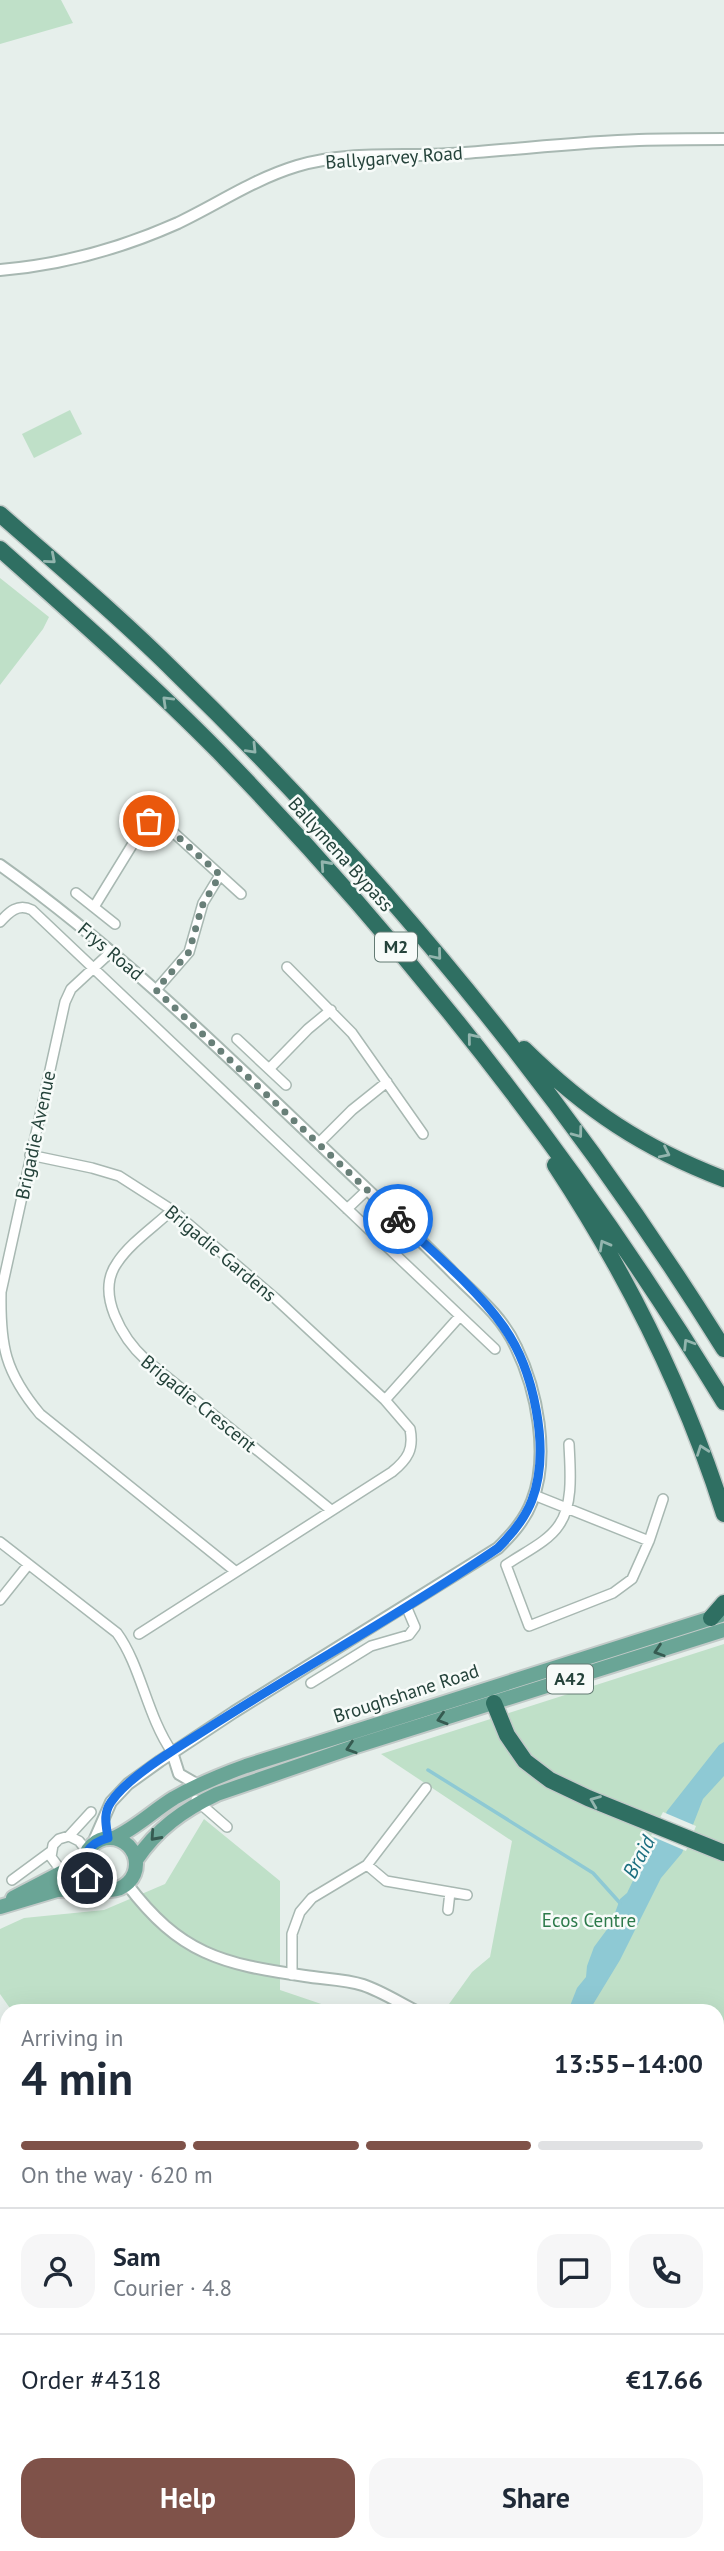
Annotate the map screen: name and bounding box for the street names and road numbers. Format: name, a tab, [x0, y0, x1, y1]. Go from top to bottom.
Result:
street label: Ballygarvey Road	[324, 140, 464, 174]
street label: Ballymena Bypass	[283, 792, 399, 916]
street label: Frys Road	[73, 917, 149, 985]
road number: M2	[375, 932, 417, 962]
street label: Brigadie Avenue	[10, 1068, 60, 1202]
street label: Brigadie Gardens	[160, 1199, 282, 1307]
street label: Brigadie Crescent	[136, 1349, 262, 1457]
street label: Broughshane Road	[330, 1658, 482, 1728]
road number: A42	[547, 1664, 593, 1694]

